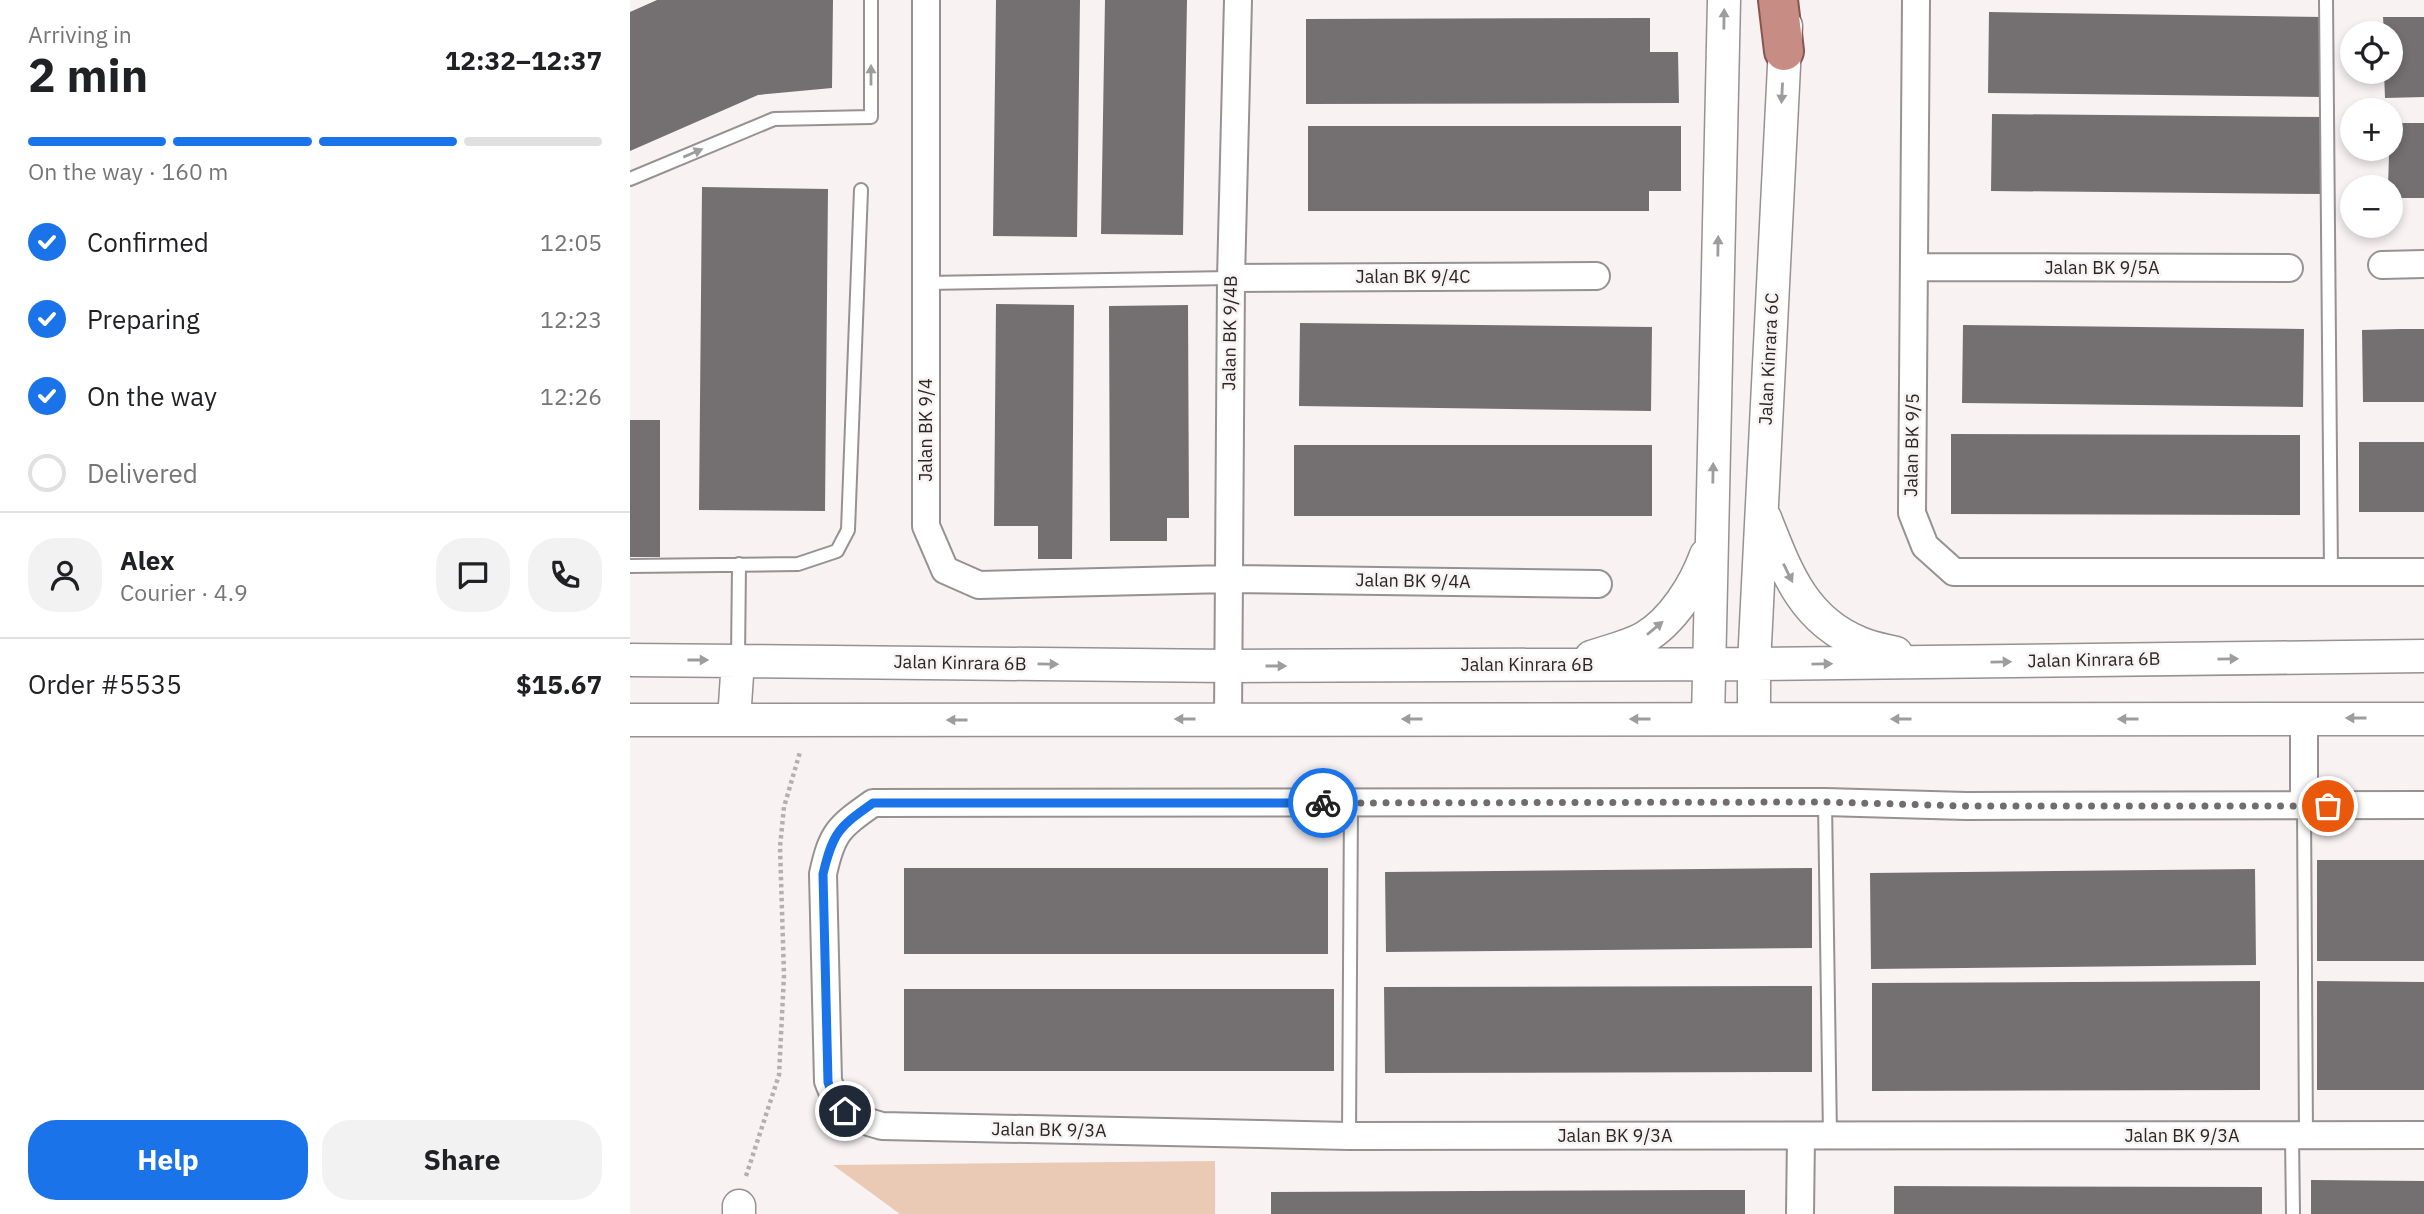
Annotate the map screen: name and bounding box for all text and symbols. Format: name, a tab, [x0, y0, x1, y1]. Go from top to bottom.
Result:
one-way arrow	[1718, 7, 1730, 29]
text: Arriving in	[28, 19, 132, 49]
map controls	[2340, 21, 2403, 238]
button: locate	[2340, 21, 2403, 84]
text: 12:32–12:37	[445, 43, 602, 77]
text: 2 min	[28, 45, 148, 105]
one-way arrow	[865, 64, 877, 86]
one-way arrow	[1777, 82, 1788, 104]
button: +	[2340, 98, 2403, 161]
one-way arrow	[683, 147, 703, 159]
text: On the way · 160 m	[28, 156, 228, 186]
button: −	[2340, 175, 2403, 238]
icon: check	[28, 223, 66, 261]
text: Confirmed	[87, 225, 209, 259]
text: 12:05	[540, 227, 602, 257]
one-way arrow	[1713, 235, 1724, 257]
street label: Jalan BK 9/5A	[2044, 256, 2160, 279]
street label: Jalan BK 9/4C	[1356, 265, 1470, 288]
street label: Jalan BK 9/4B	[1217, 275, 1242, 391]
street label: Jalan Kinrara 6C	[1754, 292, 1783, 426]
icon: check	[28, 300, 66, 338]
text: Preparing	[87, 302, 200, 336]
text: 12:23	[540, 304, 602, 334]
icon: check	[28, 377, 66, 415]
street label: Jalan BK 9/4	[914, 378, 937, 482]
text: On the way	[87, 379, 217, 413]
text: 12:26	[540, 381, 602, 411]
street label: Jalan BK 9/5	[1899, 393, 1924, 497]
text: Delivered	[87, 456, 198, 490]
one-way arrow	[1707, 462, 1718, 484]
button: person	[28, 538, 102, 612]
button: chat	[436, 538, 510, 612]
button: phone	[528, 538, 602, 612]
text: Alex	[120, 543, 174, 577]
one-way arrow	[1782, 563, 1794, 583]
street label: Jalan BK 9/4A	[1355, 568, 1471, 593]
text: Courier · 4.9	[120, 577, 248, 607]
one-way arrow	[1646, 620, 1664, 636]
street label: Jalan Kinrara 6B	[2027, 647, 2161, 672]
street label: Jalan Kinrara 6B	[893, 650, 1027, 675]
street label: Jalan Kinrara 6B	[1460, 653, 1594, 676]
one-way arrow	[2218, 653, 2240, 664]
one-way arrow	[687, 654, 709, 666]
one-way arrow	[1990, 656, 2012, 667]
one-way arrow	[1037, 658, 1059, 670]
one-way arrow	[1811, 658, 1833, 669]
one-way arrow	[1265, 660, 1287, 672]
text: Order #5535	[28, 667, 182, 701]
text: $15.67	[516, 667, 602, 701]
one-way arrow	[2345, 712, 2367, 724]
one-way arrow	[1174, 713, 1196, 725]
one-way arrow	[1401, 713, 1423, 725]
one-way arrow	[1629, 713, 1651, 725]
one-way arrow	[1890, 713, 1912, 725]
one-way arrow	[2117, 713, 2139, 725]
one-way arrow	[946, 714, 968, 726]
courier	[1288, 768, 1358, 838]
pin	[2298, 776, 2358, 836]
icon: bike	[1304, 784, 1342, 822]
icon: bag	[2309, 787, 2347, 825]
pin	[815, 1081, 875, 1141]
icon: home	[826, 1092, 864, 1130]
street label: Jalan BK 9/3A	[991, 1117, 1107, 1142]
button: Help	[28, 1120, 308, 1200]
button: Share	[322, 1120, 602, 1200]
street label: Jalan BK 9/3A	[1557, 1124, 1673, 1147]
street label: Jalan BK 9/3A	[2124, 1124, 2240, 1147]

